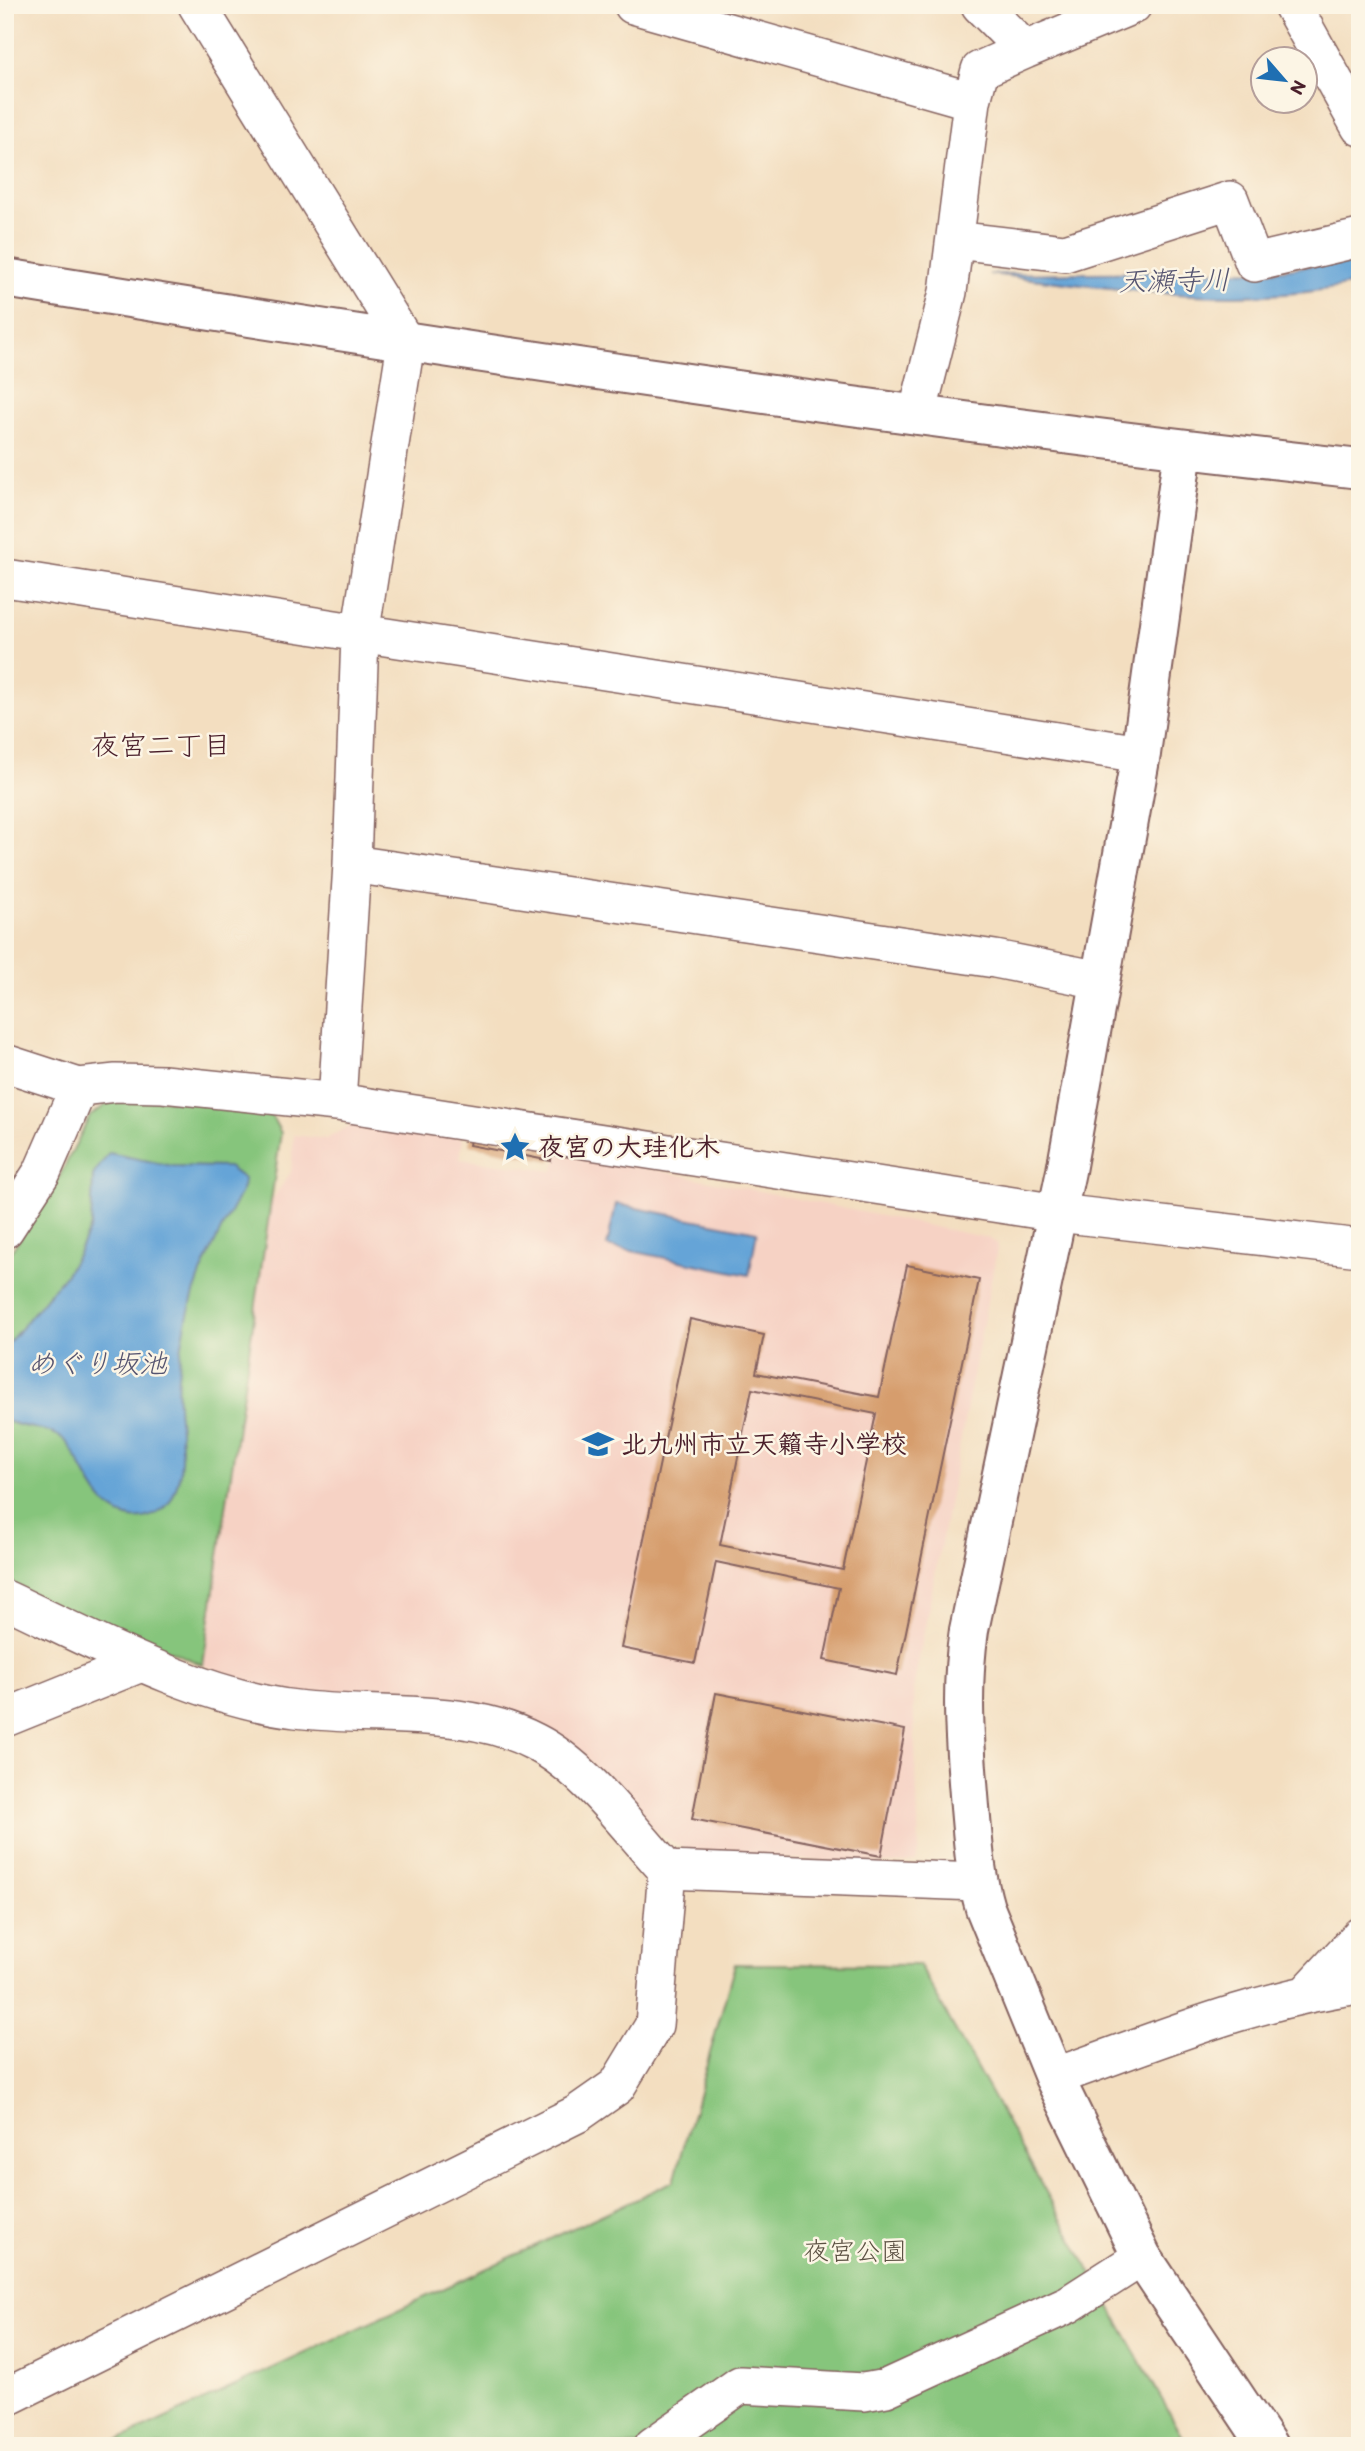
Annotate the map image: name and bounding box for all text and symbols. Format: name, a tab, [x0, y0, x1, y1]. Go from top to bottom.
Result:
north arrow	[1250, 46, 1320, 116]
text: N	[1285, 77, 1312, 99]
water label: 天瀬寺川	[1118, 262, 1230, 298]
district label: 夜宮二丁目	[91, 728, 231, 762]
place icon: 夜宮の大珪化木	[498, 1130, 532, 1164]
place label: 夜宮の大珪化木	[538, 1131, 720, 1163]
water label: めぐり坂池	[27, 1346, 168, 1380]
school or university icon: 北九州市立天籟寺小学校	[581, 1427, 615, 1461]
place label: 北九州市立天籟寺小学校	[621, 1428, 907, 1460]
park label: 夜宮公園	[803, 2235, 907, 2267]

